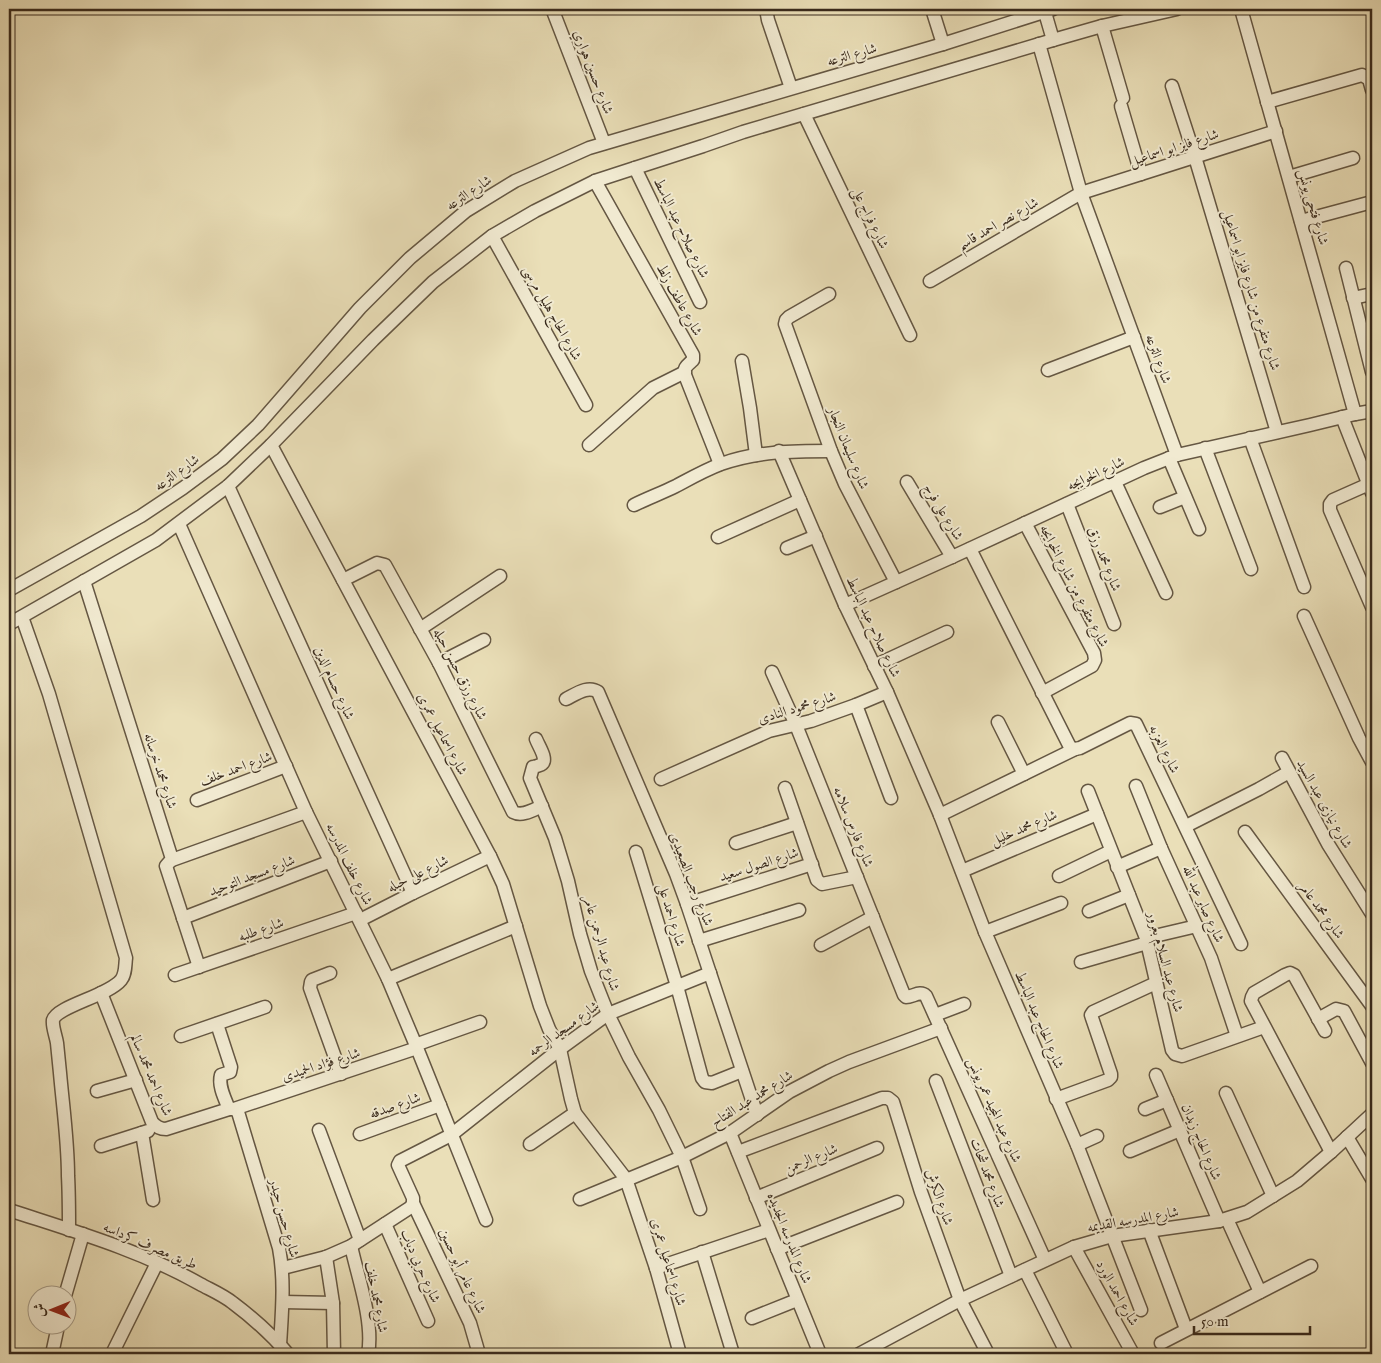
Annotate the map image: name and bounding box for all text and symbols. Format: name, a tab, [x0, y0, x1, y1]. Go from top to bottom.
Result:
street label: شارع حسين هواري	[567, 27, 617, 117]
street label: شارع الترعه	[825, 39, 880, 73]
street label: شارع فايز ابو اسماعيل	[1127, 125, 1222, 173]
street label: شارع فتحى يونس	[1292, 167, 1333, 248]
street label: شارع الترعه	[443, 171, 496, 216]
street label: شارع صلاح عبد الباسط	[646, 175, 713, 282]
street label: شارع فراج على	[845, 184, 893, 253]
street label: شارع نصر احمد قاسم	[954, 193, 1044, 258]
street label: شارع متفرع من شارع فايز ابو اسماعيل	[1216, 207, 1284, 373]
street label: شارع عاطف زلط	[650, 261, 706, 340]
street label: شارع الحاج هليل مرسى	[516, 262, 586, 365]
street label: شارع الترعه	[1139, 332, 1175, 387]
street label: شارع سليمان النجار	[821, 402, 873, 493]
street label: شارع الترعه	[151, 451, 204, 497]
street label: شارع الخوايجه	[1064, 453, 1129, 497]
street label: شارع على فرج	[916, 480, 967, 545]
street label: شارع متفرع من شارع الخوايجه	[1033, 522, 1113, 651]
street label: شارع محمد رزق	[1081, 524, 1125, 595]
street label: شارع صلاح عبد الباسط	[839, 574, 904, 682]
street label: شارع رزق حسن حبله	[427, 625, 491, 724]
street label: شارع حسام الدين	[307, 643, 358, 724]
street label: شارع محمود النادى	[756, 688, 839, 730]
street label: شارع اسماعيل عمرى	[411, 690, 471, 779]
street label: شارع العزبه	[1143, 722, 1183, 777]
street label: شارع محمد خرسانه	[137, 731, 181, 812]
street label: شارع احمد خلف	[197, 748, 275, 792]
street label: شارع نيازى عبد السيد	[1290, 756, 1356, 853]
street label: شارع فارس سلامه	[827, 784, 877, 871]
street label: شارع محمد خليل	[988, 806, 1061, 852]
street label: شارع خلف المدرسه	[320, 820, 377, 909]
street label: شارع رجب الصعيدى	[663, 830, 717, 929]
street label: شارع الصول سعيد	[717, 844, 802, 888]
street label: شارع مسجد التوحيد	[206, 851, 298, 903]
street label: شارع على حبله	[384, 851, 453, 898]
street label: شارع صابر عبد الله	[1176, 861, 1231, 946]
street label: شارع محمد عامر	[1292, 877, 1348, 944]
street label: شارع احمد على	[651, 881, 689, 949]
street label: شارع عبد الرحمن عامر	[577, 893, 623, 994]
street label: شارع عبد السلام بعرور	[1140, 908, 1187, 1015]
street label: شارع طلبه	[236, 914, 287, 948]
street label: شارع الحاج عبد الباسط	[1007, 968, 1068, 1073]
street label: شارع مسجد الرحمه	[525, 997, 604, 1062]
street label: شارع احمد محمد سالم	[123, 1031, 176, 1120]
street label: شارع فؤاد الحميدى	[279, 1044, 363, 1088]
street label: شارع عبد المجيد عمر يونس	[961, 1054, 1025, 1167]
street label: شارع محمد عبد الفتاح	[708, 1067, 798, 1134]
street label: شارع صدقه	[367, 1088, 424, 1125]
street label: شارع الحاج زيدان	[1174, 1101, 1225, 1184]
street label: شارع محمد شحات	[964, 1136, 1009, 1211]
street label: شارع الرحمن	[782, 1140, 841, 1180]
street label: شارع الكرش	[919, 1166, 957, 1228]
street label: شارع حسن حيدر	[262, 1175, 303, 1260]
street label: شارع المدرسه الجديده	[761, 1190, 815, 1287]
street label: شارع المدرسه القديمه	[1086, 1203, 1181, 1239]
street label: شارع اسماعيل عمرى	[644, 1216, 690, 1309]
street label: طريق مصرف كرداسه	[100, 1218, 200, 1274]
street label: شارع عامر أبو حسين	[433, 1225, 491, 1317]
street label: شارع حربي دياب	[394, 1226, 444, 1307]
street label: شارع احمد الورد	[1090, 1257, 1142, 1330]
street label: شارع محمد خلف	[358, 1260, 392, 1335]
north arrow	[28, 1286, 78, 1336]
text: ش	[31, 1303, 49, 1317]
scale bar	[1194, 1303, 1310, 1335]
text: 50 m	[1201, 1312, 1229, 1331]

